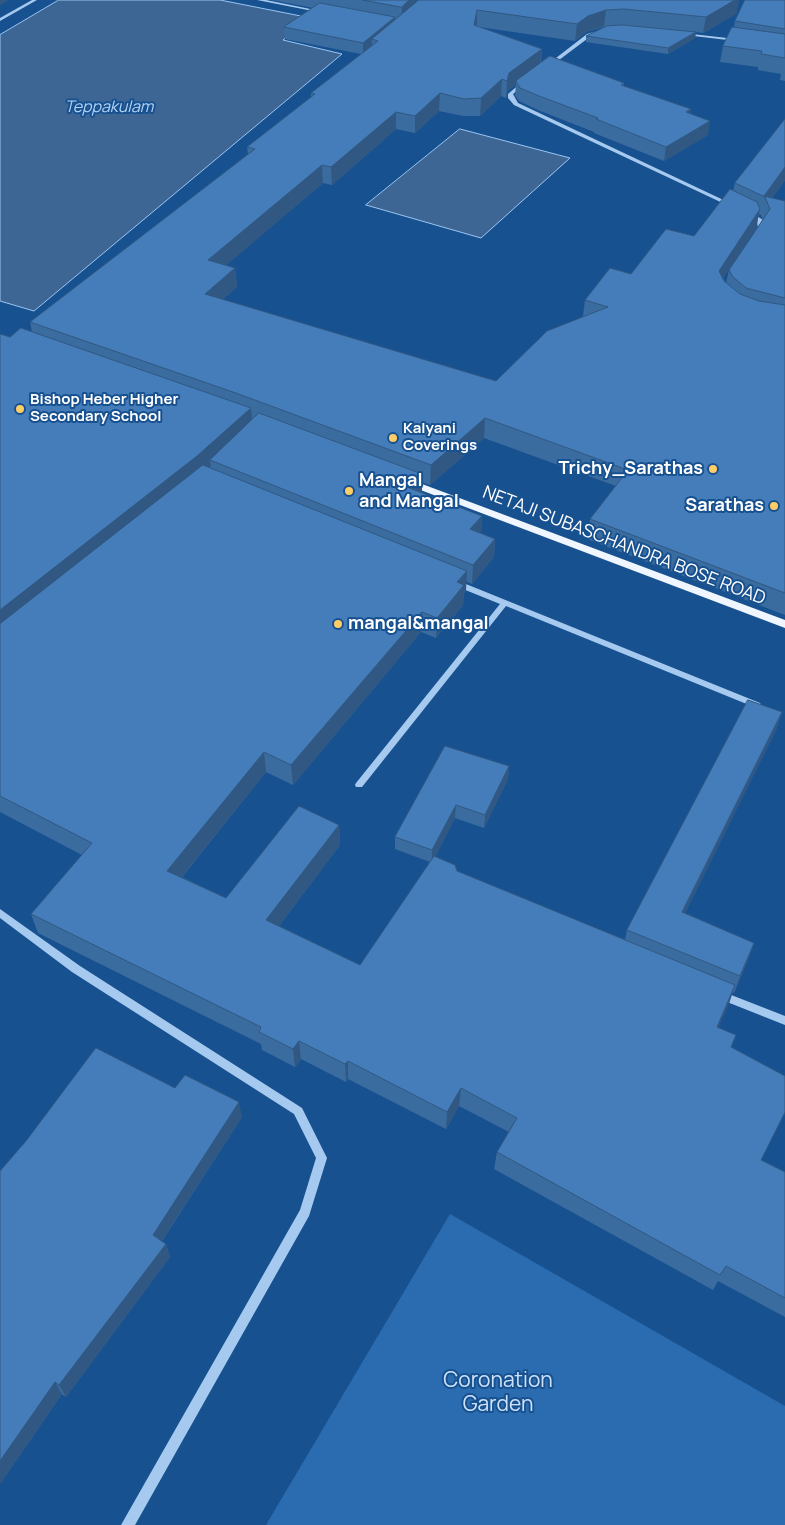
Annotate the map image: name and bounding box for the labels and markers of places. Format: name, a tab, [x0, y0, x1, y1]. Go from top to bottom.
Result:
place label: Bishop Heber Higher Secondary School	[30, 391, 178, 426]
marker: Bishop Heber Higher Secondary School	[14, 403, 26, 415]
place label: Kalyani Coverings	[403, 420, 477, 455]
marker: Kalyani Coverings	[387, 432, 399, 444]
place label: Trichy_Sarathas	[558, 458, 703, 480]
marker: Trichy_Sarathas	[707, 463, 719, 475]
place label: Mangal and Mangal	[359, 470, 459, 512]
marker: Mangal and Mangal	[343, 485, 355, 497]
place label: Sarathas	[685, 495, 764, 517]
marker: Sarathas	[768, 500, 780, 512]
place label: mangal&mangal	[348, 613, 489, 635]
marker: mangal&mangal	[332, 618, 344, 630]

